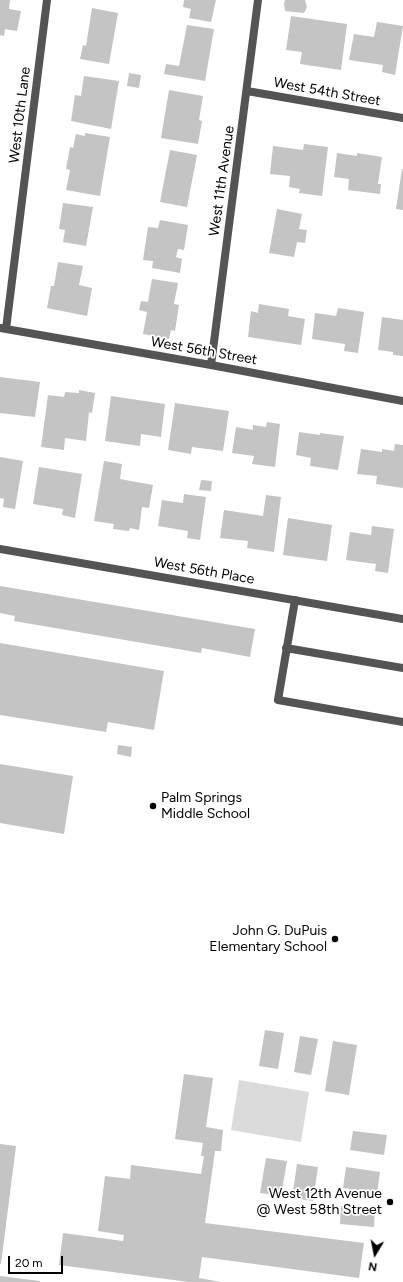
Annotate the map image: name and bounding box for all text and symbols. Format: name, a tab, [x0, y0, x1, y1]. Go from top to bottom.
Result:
street label: West 10th Lane	[6, 66, 34, 164]
street label: West 54th Street	[272, 74, 382, 110]
street label: West 11th Avenue	[206, 125, 238, 237]
street label: West 56th Street	[150, 333, 258, 369]
street label: West 56th Place	[152, 554, 256, 588]
place label: Palm Springs Middle School	[161, 790, 250, 822]
marker: Palm Springs Middle School	[148, 801, 158, 811]
place label: John G. DuPuis Elementary School	[209, 923, 327, 956]
marker: John G. DuPuis Elementary School	[330, 934, 340, 944]
place label: West 12th Avenue @ West 58th Street	[256, 1186, 382, 1218]
marker: West 12th Avenue @ West 58th Street	[385, 1197, 395, 1207]
north arrow	[355, 1234, 395, 1274]
scale bar	[10, 1248, 65, 1274]
text: 20 m	[15, 1256, 43, 1270]
text: N	[368, 1259, 378, 1273]

